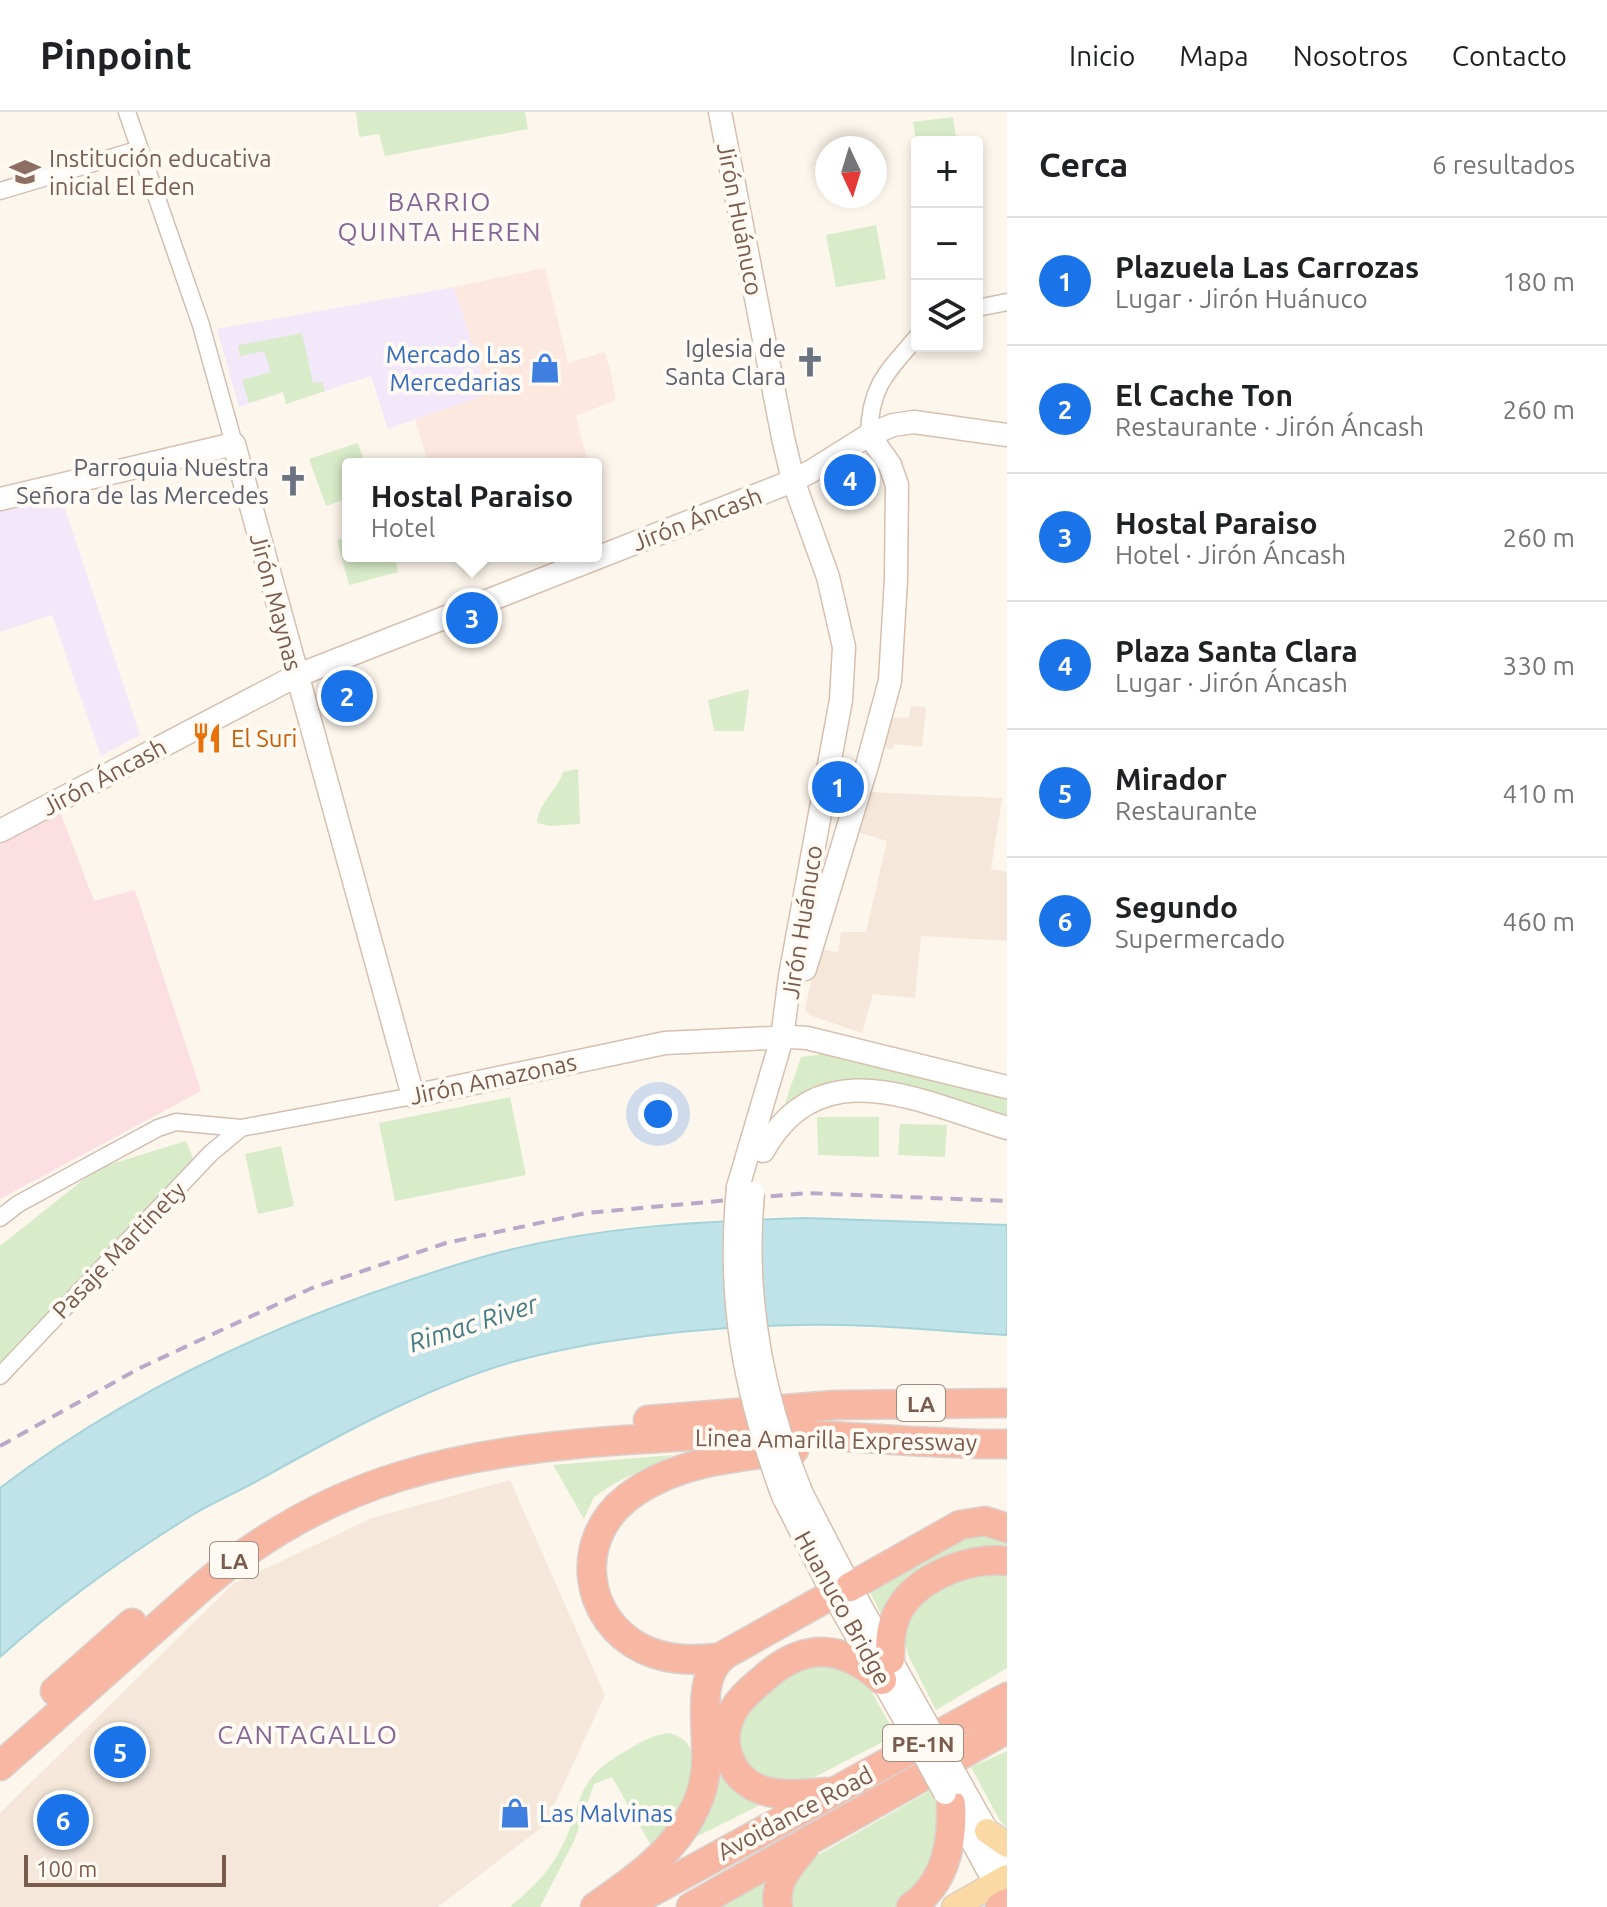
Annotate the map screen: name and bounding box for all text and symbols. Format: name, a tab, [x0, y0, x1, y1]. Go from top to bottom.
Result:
text: Pinpoint	[40, 34, 192, 76]
text: Inicio	[1069, 40, 1135, 71]
text: Mapa	[1179, 40, 1249, 71]
text: Nosotros	[1293, 40, 1408, 71]
text: Contacto	[1452, 40, 1567, 71]
north arrow	[815, 136, 887, 208]
map controls	[911, 136, 983, 352]
button: +	[911, 136, 983, 208]
street label: Jirón Huánuco	[712, 140, 768, 298]
place label: Institución educativa inicial El Eden	[49, 145, 272, 200]
text: Cerca	[1039, 145, 1128, 183]
text: 6 resultados	[1432, 150, 1575, 179]
school or university icon: Institución educativa inicial El Eden	[8, 155, 42, 189]
district label: BARRIO QUINTA HEREN	[337, 187, 543, 246]
button: −	[911, 208, 983, 280]
text: Plazuela Las Carrozas	[1115, 250, 1419, 284]
text: 1	[1058, 267, 1072, 296]
text: 180 m	[1503, 267, 1575, 296]
button: layers	[911, 280, 983, 352]
text: Lugar · Jirón Huánuco	[1115, 284, 1368, 313]
place label: Iglesia de Santa Clara	[665, 335, 786, 390]
place label: Mercado Las Mercedarias	[386, 341, 521, 396]
church icon: Iglesia de Santa Clara	[793, 345, 827, 379]
shop icon: Mercado Las Mercedarias	[528, 351, 562, 385]
text: El Cache Ton	[1115, 378, 1293, 412]
text: 2	[1058, 395, 1072, 424]
text: 260 m	[1503, 395, 1575, 424]
text: Restaurante · Jirón Áncash	[1115, 412, 1424, 441]
pin: 4	[824, 450, 876, 510]
place label: Parroquia Nuestra Señora de las Mercedes	[16, 454, 269, 509]
popup	[342, 458, 602, 562]
church icon: Parroquia Nuestra Señora de las Mercedes	[276, 464, 310, 498]
text: Hostal Paraiso	[371, 479, 573, 513]
street label: Jirón Áncash	[628, 481, 766, 556]
text: Hostal Paraiso	[1115, 506, 1318, 540]
text: Hotel	[371, 513, 435, 542]
text: 3	[1058, 523, 1072, 552]
text: 260 m	[1503, 523, 1575, 552]
street label: Jirón Maynas	[245, 530, 307, 674]
text: Hotel · Jirón Áncash	[1115, 540, 1346, 569]
pin: 3	[446, 588, 498, 648]
text: Plaza Santa Clara	[1115, 634, 1358, 668]
text: 4	[1058, 651, 1072, 680]
text: 330 m	[1503, 651, 1575, 680]
pin: 2	[321, 666, 373, 726]
text: Lugar · Jirón Áncash	[1115, 668, 1348, 697]
restaurant icon: El Suri	[190, 721, 224, 755]
place label: El Suri	[231, 725, 297, 752]
street label: Jirón Áncash	[37, 732, 171, 821]
pin: 1	[812, 757, 864, 817]
text: Mirador	[1115, 762, 1227, 796]
text: 5	[1058, 779, 1072, 808]
text: 410 m	[1503, 779, 1575, 808]
text: Restaurante	[1115, 796, 1258, 825]
street label: Jirón Huánuco	[777, 843, 827, 1001]
text: Segundo	[1115, 890, 1238, 924]
text: 6	[1058, 907, 1072, 936]
text: 460 m	[1503, 907, 1575, 936]
text: Supermercado	[1115, 924, 1285, 953]
street label: Jirón Amazonas	[407, 1048, 579, 1110]
your location	[638, 1094, 678, 1134]
street label: Pasaje Martinety	[47, 1176, 191, 1324]
water label: Rimac River	[405, 1288, 542, 1358]
road number: LA	[897, 1385, 945, 1421]
street label: Linea Amarilla Expressway	[695, 1424, 978, 1456]
street label: Huanuco Bridge	[789, 1526, 897, 1690]
road number: LA	[210, 1542, 258, 1578]
district label: CANTAGALLO	[217, 1720, 399, 1749]
pin: 5	[94, 1722, 146, 1782]
road number: PE-1N	[883, 1725, 963, 1761]
street label: Avoidance Road	[713, 1761, 877, 1865]
pin: 6	[37, 1790, 89, 1850]
shop icon: Las Malvinas	[498, 1796, 532, 1830]
place label: Las Malvinas	[539, 1800, 673, 1827]
scale bar	[24, 1851, 226, 1887]
text: 100 m	[36, 1856, 97, 1881]

